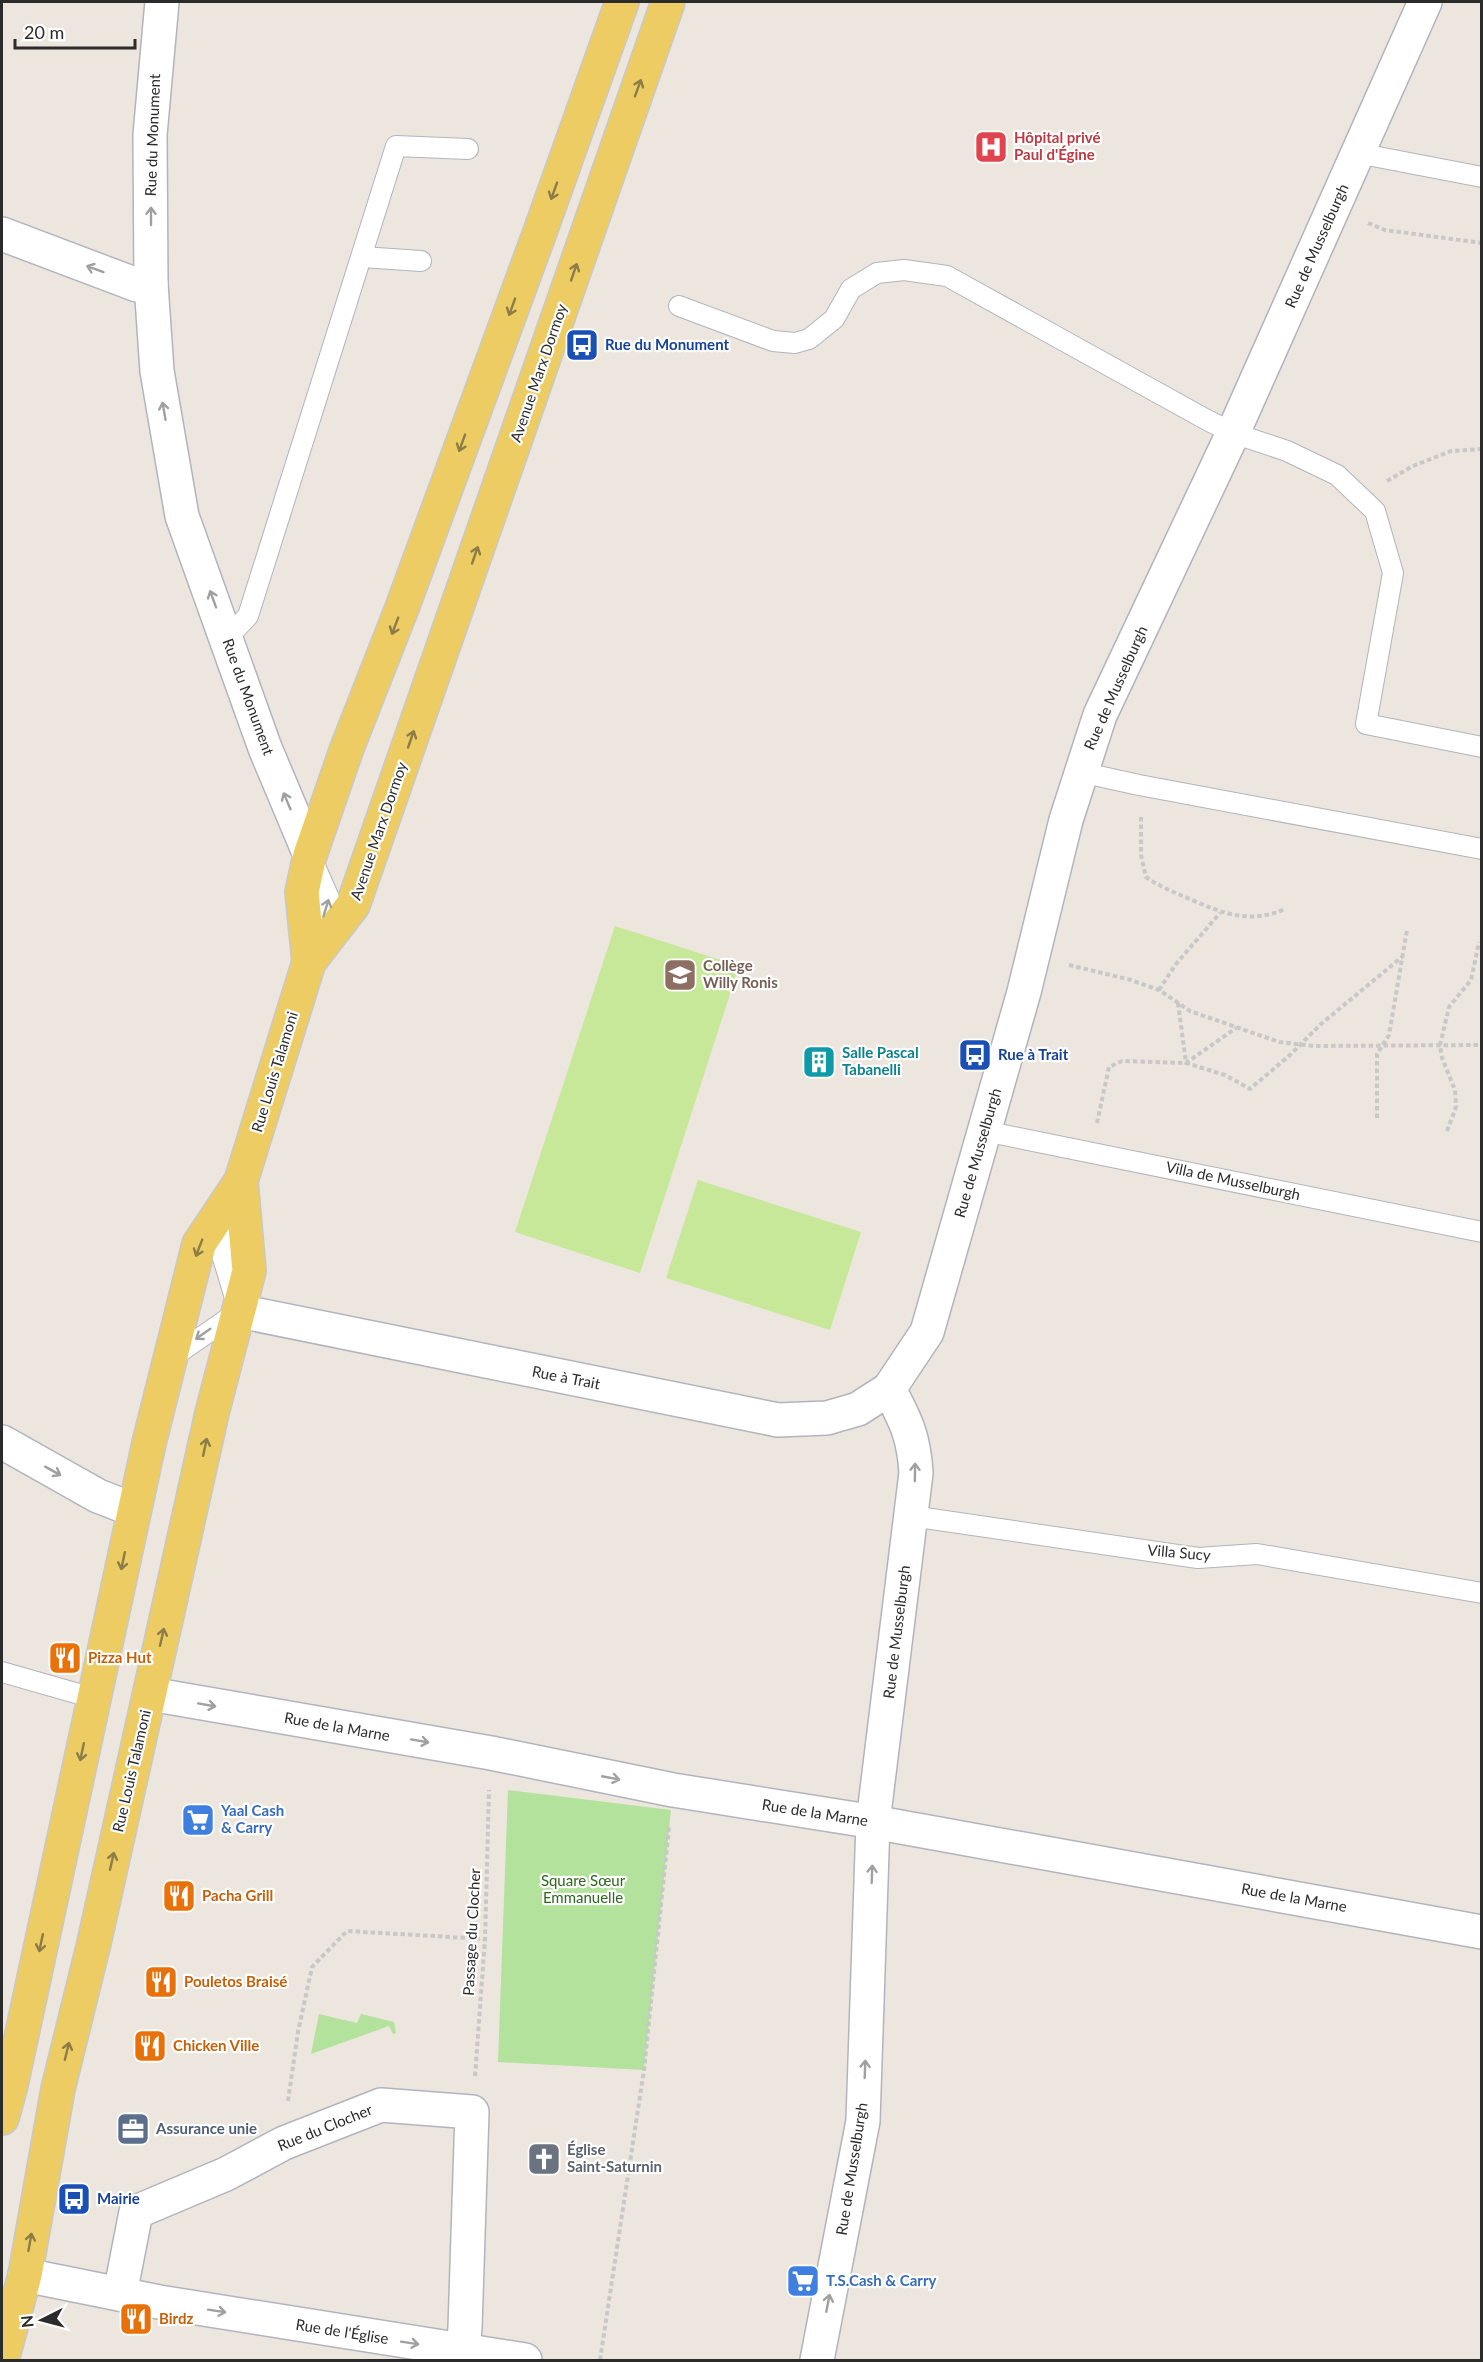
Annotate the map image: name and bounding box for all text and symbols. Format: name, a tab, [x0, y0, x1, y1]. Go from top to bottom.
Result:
scale bar	[15, 12, 135, 50]
text: 20 m	[24, 21, 64, 43]
street label: Rue du Monument	[141, 73, 163, 197]
one-way arrow	[633, 79, 644, 98]
place label: Hôpital privé Paul d'Égine	[1014, 128, 1100, 163]
hospital icon: Hôpital privé Paul d'Égine	[973, 129, 1009, 165]
one-way arrow	[548, 181, 559, 200]
street label: Rue de Musselburgh	[1281, 181, 1352, 311]
one-way arrow	[145, 207, 156, 227]
one-way arrow	[86, 263, 105, 274]
one-way arrow	[569, 263, 580, 282]
one-way arrow	[506, 297, 517, 315]
street label: Avenue Marx Dormoy	[506, 301, 570, 444]
bus stop icon: Rue du Monument	[564, 327, 600, 363]
place label: Rue du Monument	[605, 335, 729, 353]
one-way arrow	[158, 401, 169, 421]
one-way arrow	[455, 434, 466, 452]
one-way arrow	[471, 546, 482, 565]
one-way arrow	[206, 590, 217, 609]
one-way arrow	[388, 617, 399, 635]
street label: Rue de Musselburgh	[1080, 623, 1151, 753]
street label: Rue du Monument	[220, 636, 279, 758]
one-way arrow	[407, 731, 418, 749]
street label: Avenue Marx Dormoy	[346, 759, 410, 902]
one-way arrow	[281, 793, 292, 811]
one-way arrow	[321, 899, 332, 918]
place label: Collège Willy Ronis	[703, 956, 778, 991]
school or university icon: Collège Willy Ronis	[662, 957, 698, 993]
street label: Rue Louis Talamoni	[247, 1009, 301, 1134]
bus stop icon: Rue à Trait	[957, 1037, 993, 1073]
place label: Salle Pascal Tabanelli	[842, 1043, 919, 1078]
building icon: Salle Pascal Tabanelli	[801, 1044, 837, 1080]
place label: Rue à Trait	[998, 1045, 1069, 1063]
street label: Rue de Musselburgh	[950, 1086, 1004, 1220]
street label: Villa de Musselburgh	[1164, 1157, 1302, 1203]
one-way arrow	[193, 1238, 204, 1257]
one-way arrow	[196, 1328, 212, 1340]
street label: Rue à Trait	[531, 1362, 602, 1393]
one-way arrow	[200, 1437, 211, 1457]
one-way arrow	[909, 1463, 921, 1483]
one-way arrow	[44, 1465, 61, 1477]
street label: Villa Sucy	[1147, 1540, 1212, 1564]
one-way arrow	[117, 1551, 128, 1570]
street label: Rue de Musselburgh	[879, 1564, 913, 1700]
one-way arrow	[157, 1628, 169, 1647]
restaurant icon: Pizza Hut	[47, 1640, 83, 1676]
place label: Pizza Hut	[88, 1648, 152, 1666]
one-way arrow	[197, 1700, 216, 1711]
street label: Rue Louis Talamoni	[108, 1708, 154, 1834]
street label: Rue de la Marne	[283, 1708, 392, 1744]
one-way arrow	[410, 1736, 429, 1747]
one-way arrow	[76, 1741, 87, 1761]
one-way arrow	[601, 1773, 621, 1784]
street label: Rue de la Marne	[761, 1795, 870, 1829]
place label: Yaal Cash & Carry	[220, 1801, 284, 1836]
supermarket icon: Yaal Cash & Carry	[180, 1802, 216, 1838]
one-way arrow	[107, 1852, 118, 1871]
one-way arrow	[866, 1865, 877, 1885]
street label: Passage du Clocher	[459, 1867, 483, 1996]
park label: Square Sœur Emmanuelle	[541, 1871, 626, 1906]
restaurant icon: Pacha Grill	[161, 1878, 197, 1914]
street label: Rue de la Marne	[1240, 1879, 1349, 1915]
place label: Pacha Grill	[202, 1886, 273, 1904]
one-way arrow	[35, 1933, 47, 1952]
restaurant icon: Pouletos Braisé	[143, 1964, 179, 2000]
place label: Pouletos Braisé	[184, 1972, 287, 1990]
restaurant icon: Chicken Ville	[132, 2028, 168, 2064]
place label: Chicken Ville	[173, 2036, 259, 2054]
one-way arrow	[62, 2042, 74, 2061]
one-way arrow	[859, 2060, 870, 2080]
street label: Rue du Clocher	[275, 2100, 375, 2154]
street label: Rue de Musselburgh	[832, 2101, 870, 2237]
office icon: Assurance unie	[115, 2111, 151, 2147]
place label: Assurance unie	[155, 2119, 257, 2137]
place label: Église Saint-Saturnin	[567, 2140, 662, 2175]
church icon: Église Saint-Saturnin	[526, 2141, 562, 2177]
bus stop icon: Mairie	[56, 2181, 92, 2217]
place label: Mairie	[97, 2189, 140, 2207]
one-way arrow	[25, 2233, 36, 2253]
supermarket icon: T.S.Cash & Carry	[785, 2263, 821, 2299]
place label: T.S.Cash & Carry	[826, 2271, 937, 2289]
north arrow	[12, 2290, 72, 2350]
one-way arrow	[823, 2294, 834, 2313]
restaurant icon: Birdz	[118, 2301, 154, 2337]
one-way arrow	[207, 2306, 227, 2317]
place label: Birdz	[159, 2309, 193, 2327]
text: N	[16, 2314, 37, 2329]
street label: Rue de l'Église	[294, 2315, 390, 2347]
one-way arrow	[399, 2337, 419, 2348]

